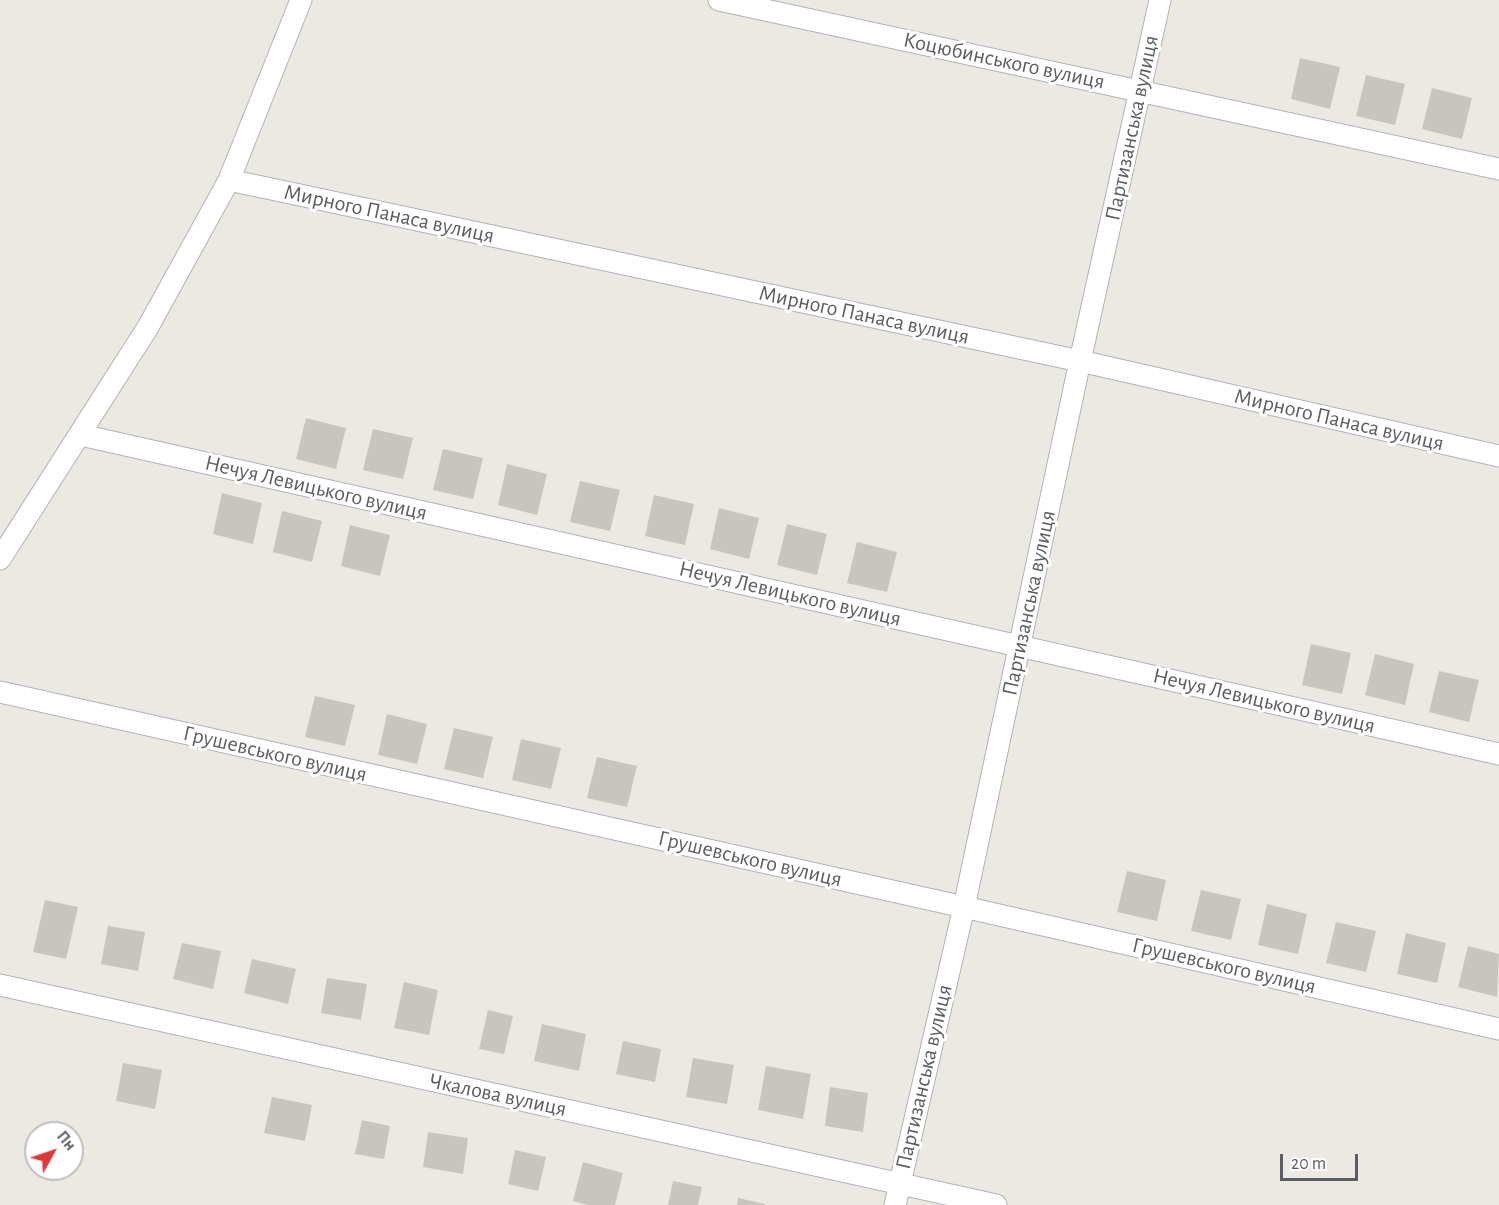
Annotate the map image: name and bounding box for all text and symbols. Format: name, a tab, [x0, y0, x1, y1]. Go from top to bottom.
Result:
street label: Коцюбинського вулиця	[901, 27, 1107, 95]
street label: Партизанська вулиця	[1099, 33, 1165, 223]
street label: Мирного Панаса вулиця	[281, 179, 497, 249]
street label: Мирного Панаса вулиця	[756, 280, 972, 350]
street label: Мирного Панаса вулиця	[1231, 383, 1447, 457]
street label: Нечуя Левицького вулиця	[202, 450, 430, 526]
street label: Партизанська вулиця	[996, 508, 1062, 698]
street label: Нечуя Левицького вулиця	[676, 556, 904, 632]
street label: Нечуя Левицького вулиця	[1150, 663, 1378, 739]
street label: Грушевського вулиця	[180, 720, 370, 788]
street label: Грушевського вулиця	[655, 825, 845, 893]
street label: Грушевського вулиця	[1129, 932, 1319, 1000]
street label: Партизанська вулиця	[890, 982, 958, 1172]
street label: Чкалова вулиця	[427, 1068, 569, 1122]
north arrow	[24, 1121, 84, 1181]
text: Пн	[54, 1128, 79, 1153]
scale bar	[1283, 1142, 1361, 1180]
text: 20 m	[1291, 1155, 1326, 1173]

